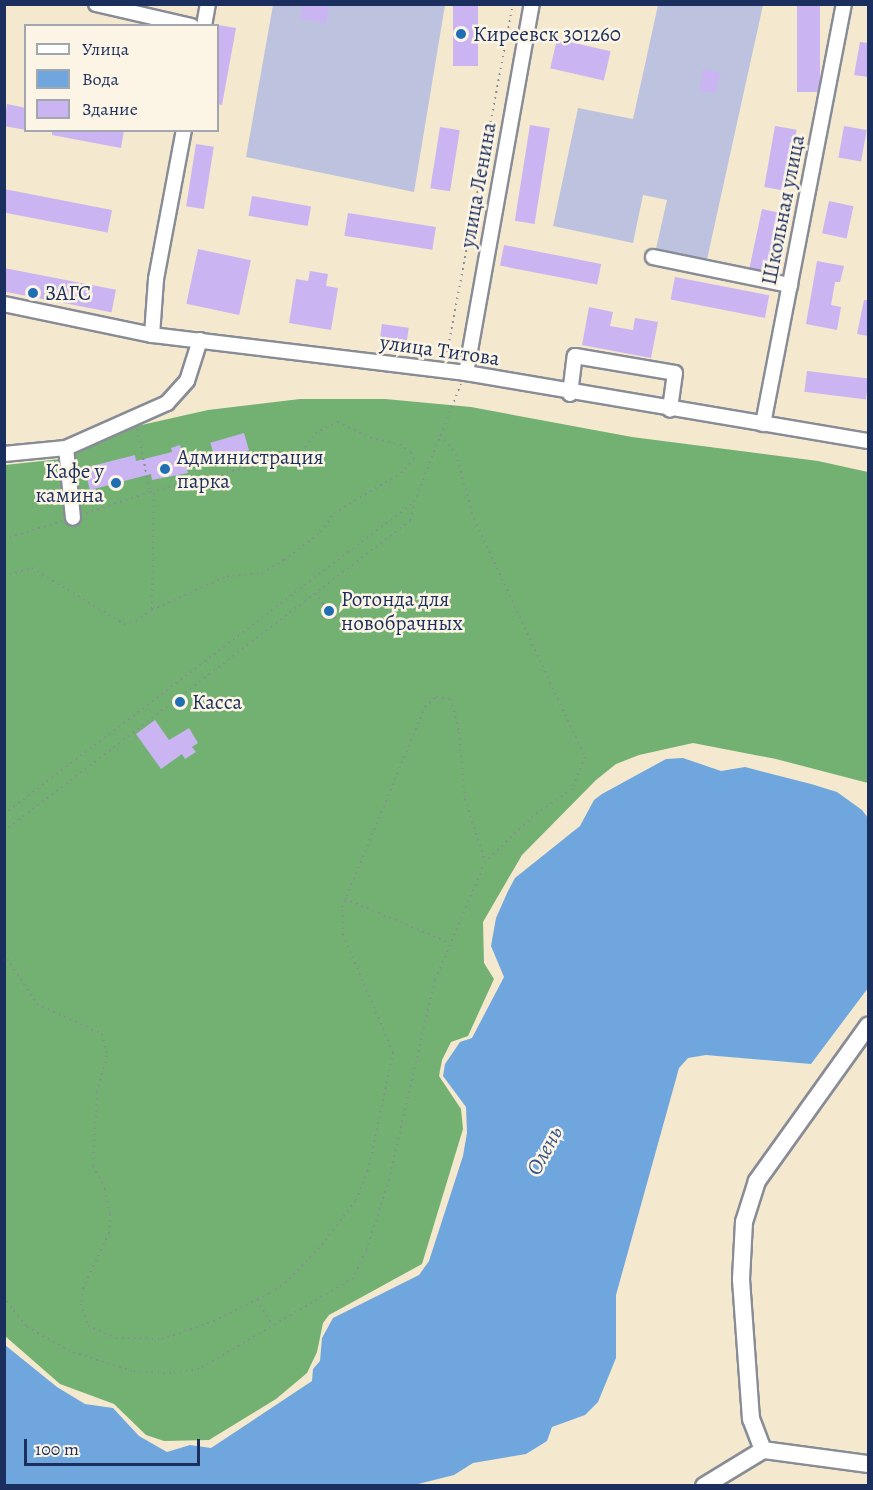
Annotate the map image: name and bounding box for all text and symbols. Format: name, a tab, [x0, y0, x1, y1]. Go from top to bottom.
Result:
place label: Киреевск 301260	[473, 21, 621, 47]
legend	[24, 24, 219, 132]
marker: Киреевск 301260	[454, 27, 468, 41]
text: Улица	[82, 37, 129, 61]
text: Вода	[82, 67, 119, 91]
text: Здание	[82, 97, 138, 121]
street label: улица Ленина	[455, 120, 501, 250]
street label: Школьная улица	[756, 133, 810, 287]
place label: ЗАГС	[45, 280, 91, 306]
marker: ЗАГС	[26, 286, 40, 300]
street label: улица Титова	[379, 329, 501, 371]
place label: Администрация парка	[177, 444, 324, 494]
place label: Кафе у камина	[36, 458, 104, 508]
marker: Администрация парка	[158, 462, 172, 476]
marker: Кафе у камина	[109, 476, 123, 490]
place label: Ротонда для новобрачных	[341, 586, 463, 636]
marker: Ротонда для новобрачных	[322, 604, 336, 618]
place label: Касса	[192, 689, 242, 715]
marker: Касса	[173, 695, 187, 709]
water label: Олень	[521, 1122, 569, 1180]
scale bar	[27, 1427, 202, 1465]
text: 100 m	[35, 1437, 79, 1461]

